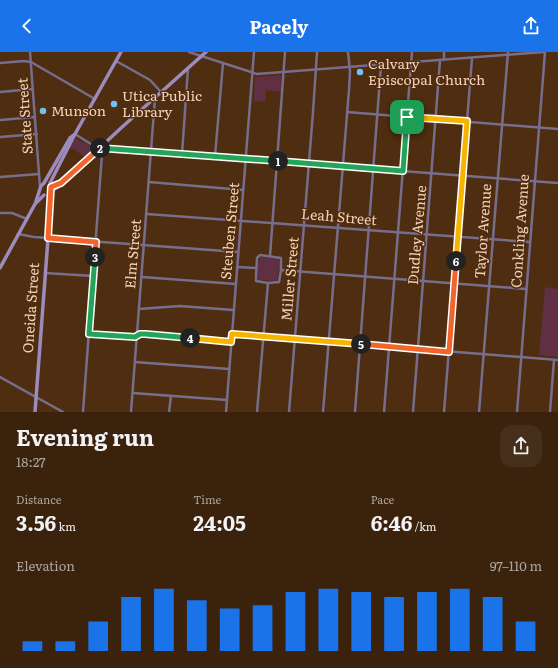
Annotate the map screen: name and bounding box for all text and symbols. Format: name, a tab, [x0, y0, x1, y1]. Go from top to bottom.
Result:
text: Pacely	[250, 13, 308, 40]
icon: back	[16, 15, 38, 37]
icon: share	[520, 15, 542, 37]
place label: Calvary Episcopal Church	[368, 53, 485, 89]
marker: Calvary Episcopal Church	[355, 67, 365, 77]
street label: State Street	[11, 77, 37, 155]
place label: Utica Public Library	[122, 85, 202, 121]
marker: Utica Public Library	[109, 99, 119, 109]
place label: Munson	[51, 100, 106, 120]
pin	[390, 100, 424, 134]
marker: Munson	[38, 106, 48, 116]
icon: arrive	[396, 106, 418, 128]
pin: 2	[90, 138, 110, 158]
text: 2	[97, 140, 103, 156]
pin: 1	[268, 151, 288, 171]
text: 1	[276, 153, 280, 169]
street label: Conkling Avenue	[505, 173, 533, 289]
street label: Steuben Street	[215, 181, 243, 280]
street label: Taylor Avenue	[469, 183, 495, 279]
street label: Dudley Avenue	[402, 184, 430, 285]
street label: Leah Street	[300, 203, 378, 229]
street label: Elm Street	[119, 218, 145, 290]
street label: Miller Street	[275, 236, 303, 322]
pin: 3	[85, 247, 105, 267]
text: 3	[92, 249, 98, 265]
pin: 6	[446, 251, 466, 271]
text: 6	[453, 253, 459, 269]
street label: Oneida Street	[17, 262, 43, 354]
pin: 4	[180, 328, 200, 348]
text: 4	[187, 330, 193, 346]
pin: 5	[351, 334, 371, 354]
text: 5	[358, 336, 364, 352]
text: Evening run	[16, 420, 154, 453]
button: share	[500, 425, 542, 467]
text: 18:27	[16, 452, 46, 471]
text: Distance	[16, 491, 61, 507]
text: Time	[193, 491, 221, 507]
text: Pace	[371, 491, 394, 507]
text: 3.56	[16, 507, 56, 537]
text: 24:05	[193, 507, 246, 537]
text: 6:46	[371, 507, 412, 537]
text: km	[56, 518, 76, 534]
text: /km	[412, 518, 437, 534]
text: Elevation	[16, 556, 75, 575]
text: 97–110 m	[490, 556, 542, 575]

